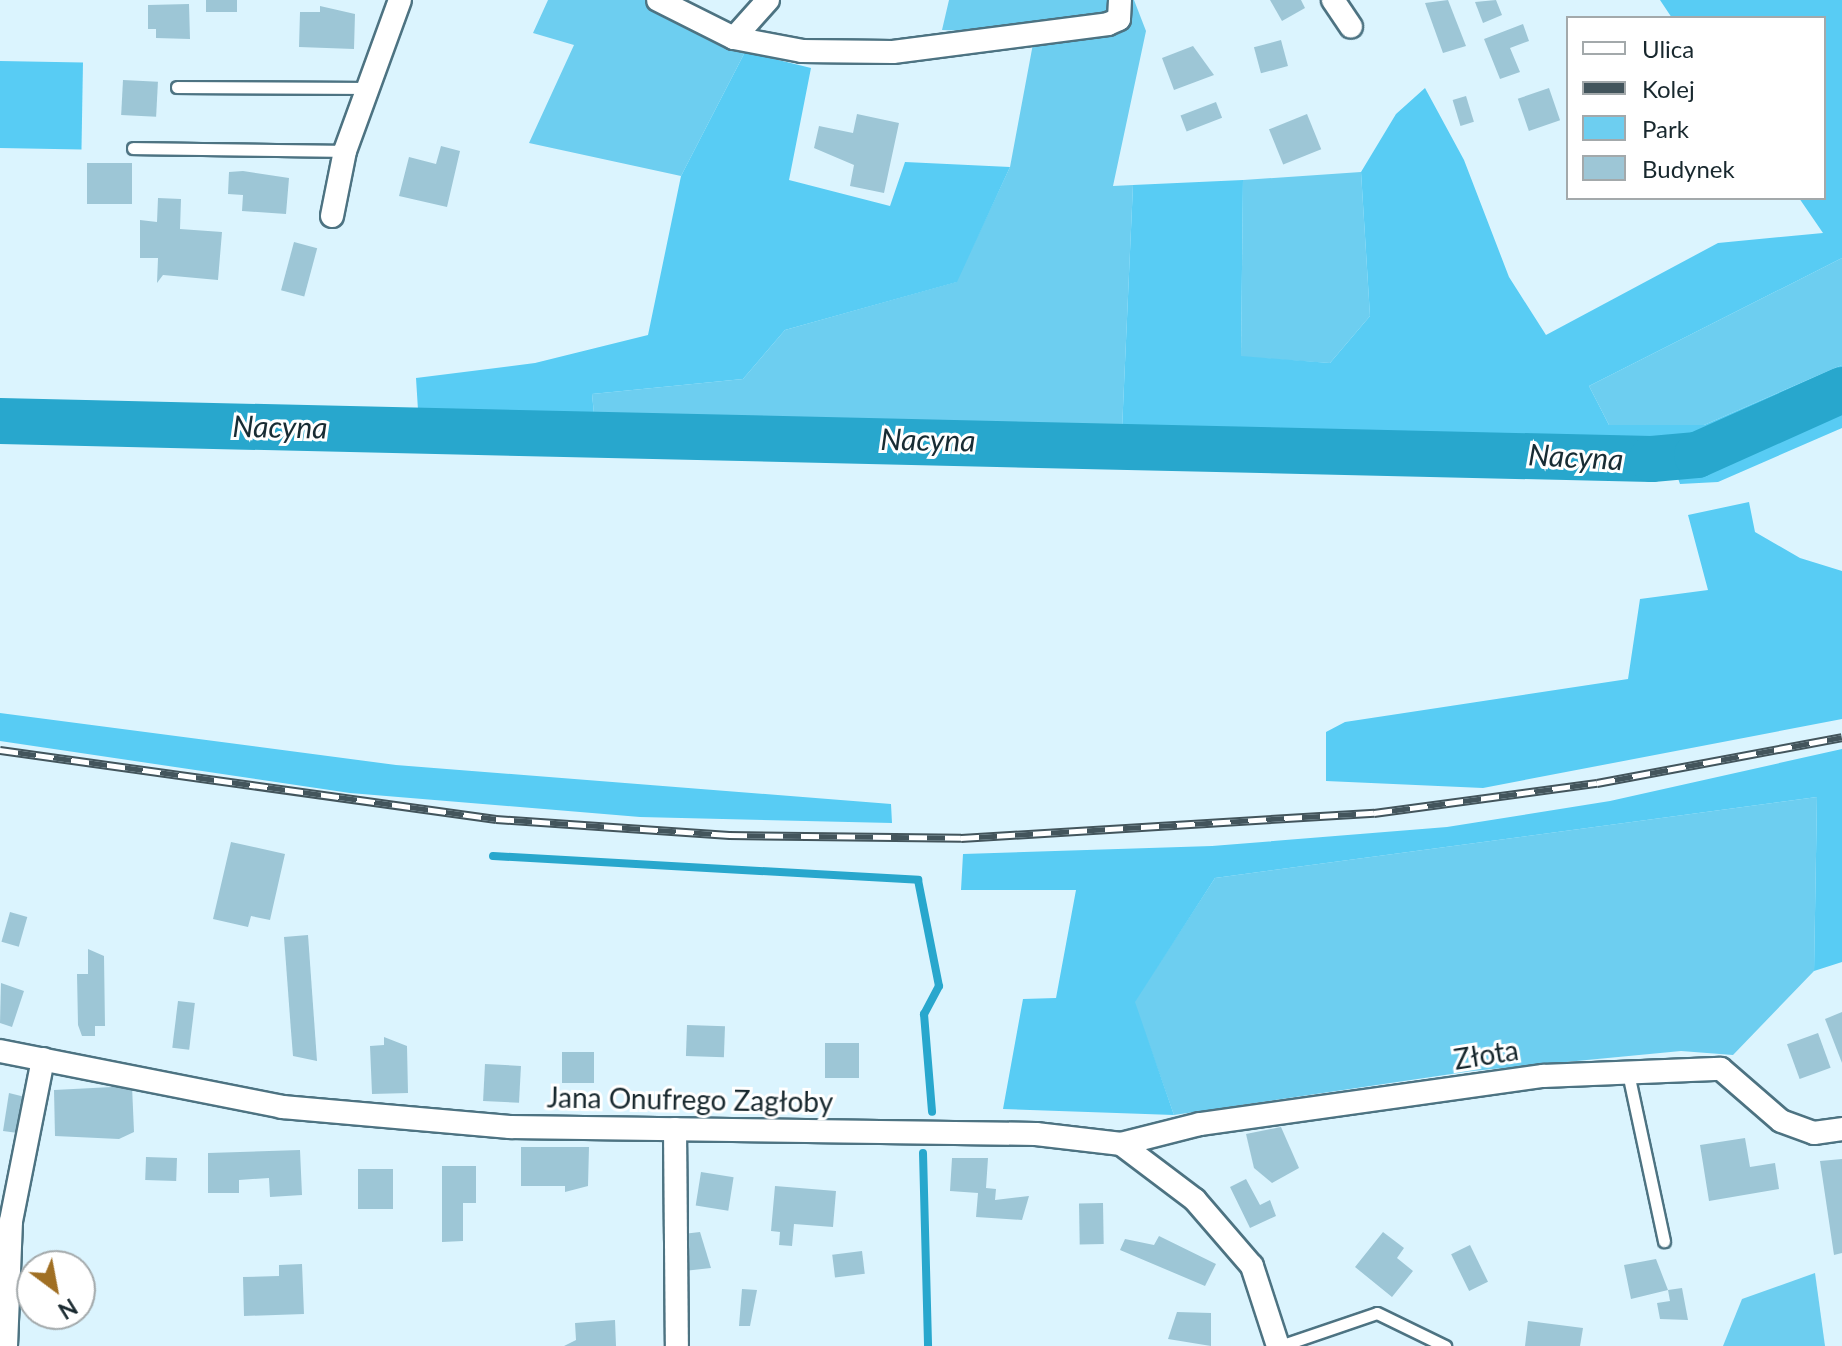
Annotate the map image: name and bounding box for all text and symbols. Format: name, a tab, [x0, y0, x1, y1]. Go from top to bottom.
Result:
legend	[1566, 16, 1826, 200]
text: Ulica	[1642, 34, 1694, 63]
text: Kolej	[1642, 74, 1695, 103]
text: Park	[1642, 114, 1689, 143]
text: Budynek	[1642, 154, 1735, 183]
water label: Nacyna	[232, 407, 328, 445]
water label: Nacyna	[880, 420, 976, 458]
water label: Nacyna	[1528, 436, 1624, 476]
street label: Złota	[1451, 1032, 1521, 1076]
street label: Jana Onufrego Zagłoby	[547, 1080, 833, 1118]
north arrow	[16, 1250, 96, 1330]
text: N	[54, 1293, 82, 1325]

